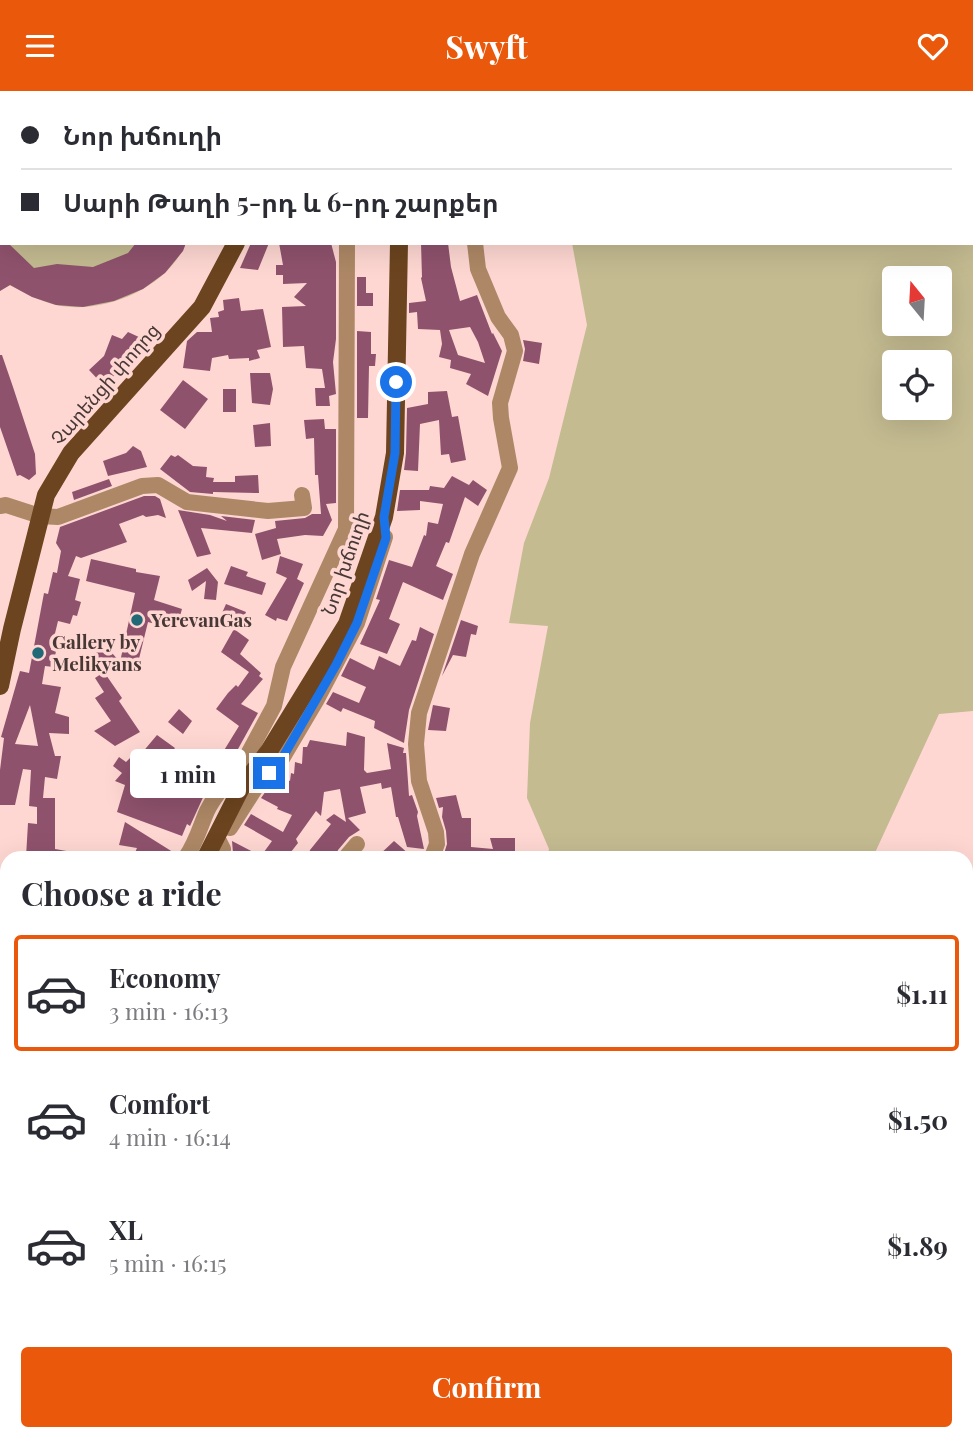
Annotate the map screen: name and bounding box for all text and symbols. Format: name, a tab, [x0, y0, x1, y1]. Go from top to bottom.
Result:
text: Swyft	[445, 24, 528, 67]
icon: menu	[21, 27, 59, 65]
icon: heart	[914, 27, 952, 65]
text: Նոր խճուղի	[63, 117, 222, 152]
text: Սարի Թաղի 5-րդ և 6-րդ շարքեր	[63, 184, 499, 219]
north arrow	[882, 266, 952, 336]
map controls	[882, 266, 952, 420]
street label: Չարենցի փողոց	[44, 317, 164, 450]
button: locate	[882, 350, 952, 420]
route start	[380, 366, 412, 398]
street label: Նոր խճուղի	[314, 507, 374, 618]
place label: YerevanGas	[150, 606, 252, 632]
marker: YerevanGas	[129, 612, 145, 628]
place label: Gallery by Melikyans	[52, 628, 142, 676]
marker: Gallery by Melikyans	[30, 645, 46, 661]
callout: 1 min	[129, 749, 244, 797]
route end	[253, 757, 285, 789]
text: 1 min	[160, 758, 216, 789]
text: Choose a ride	[21, 871, 222, 914]
text: Economy	[109, 960, 220, 995]
icon: car	[25, 962, 88, 1025]
text: $1.11	[896, 976, 948, 1011]
text: 3 min · 16:13	[109, 995, 229, 1026]
text: Comfort	[109, 1086, 210, 1121]
icon: car	[25, 1088, 88, 1151]
text: $1.50	[888, 1102, 948, 1137]
text: 4 min · 16:14	[109, 1121, 231, 1152]
text: XL	[109, 1212, 143, 1247]
icon: car	[25, 1214, 88, 1277]
text: $1.89	[887, 1228, 948, 1263]
text: 5 min · 16:15	[109, 1247, 227, 1278]
button: Confirm	[21, 1347, 952, 1427]

